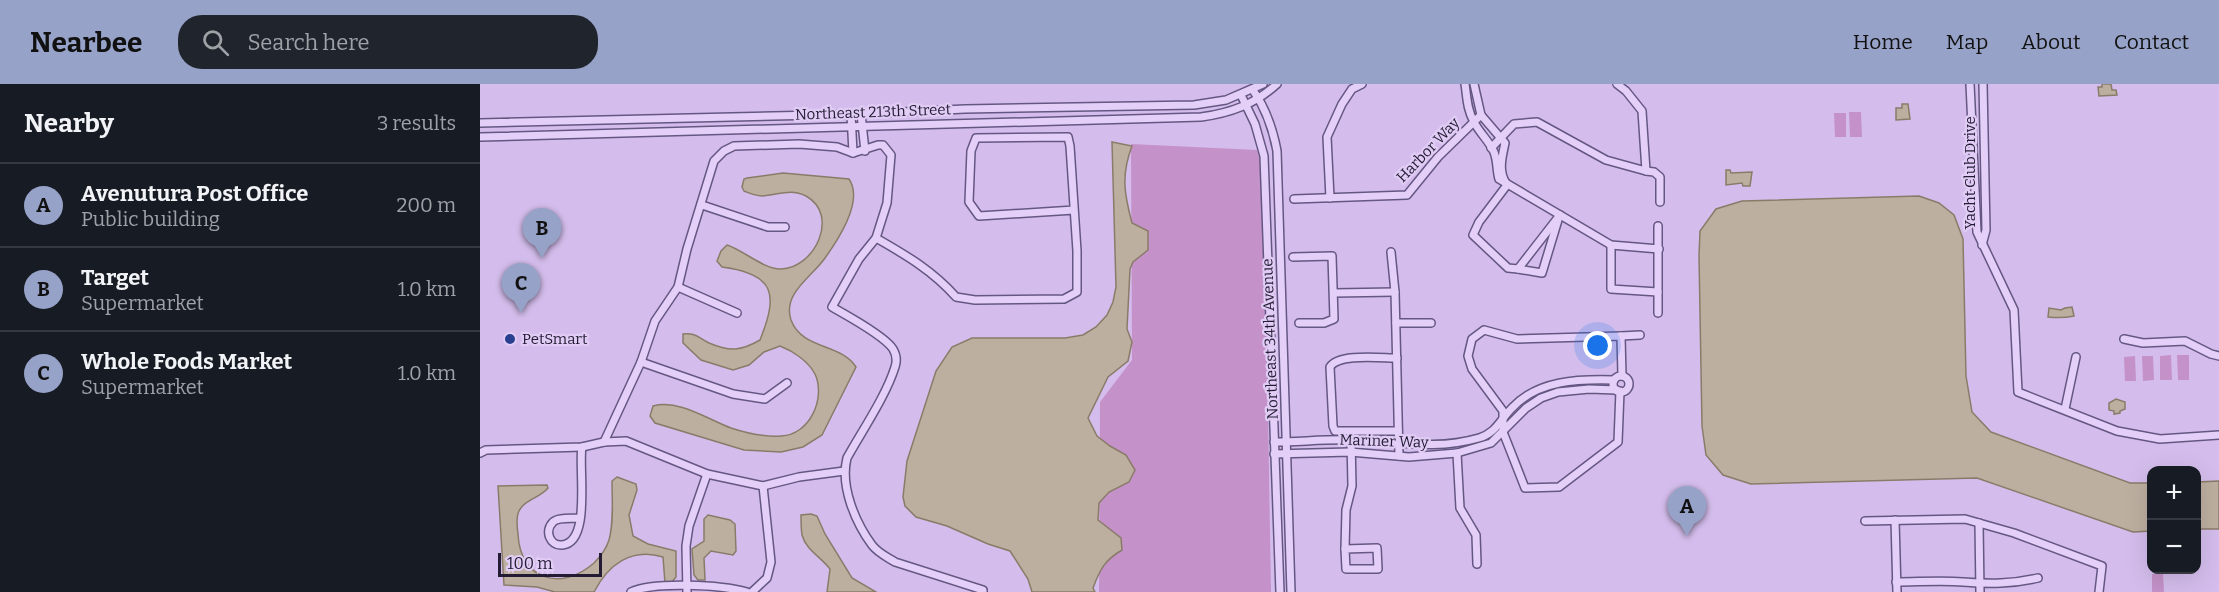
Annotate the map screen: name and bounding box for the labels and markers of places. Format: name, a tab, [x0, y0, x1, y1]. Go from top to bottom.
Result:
pin: B	[522, 208, 562, 258]
pin: C	[502, 264, 540, 313]
place label: PetSmart	[522, 330, 588, 348]
marker: PetSmart	[503, 332, 517, 346]
pin: A	[1668, 486, 1706, 536]

